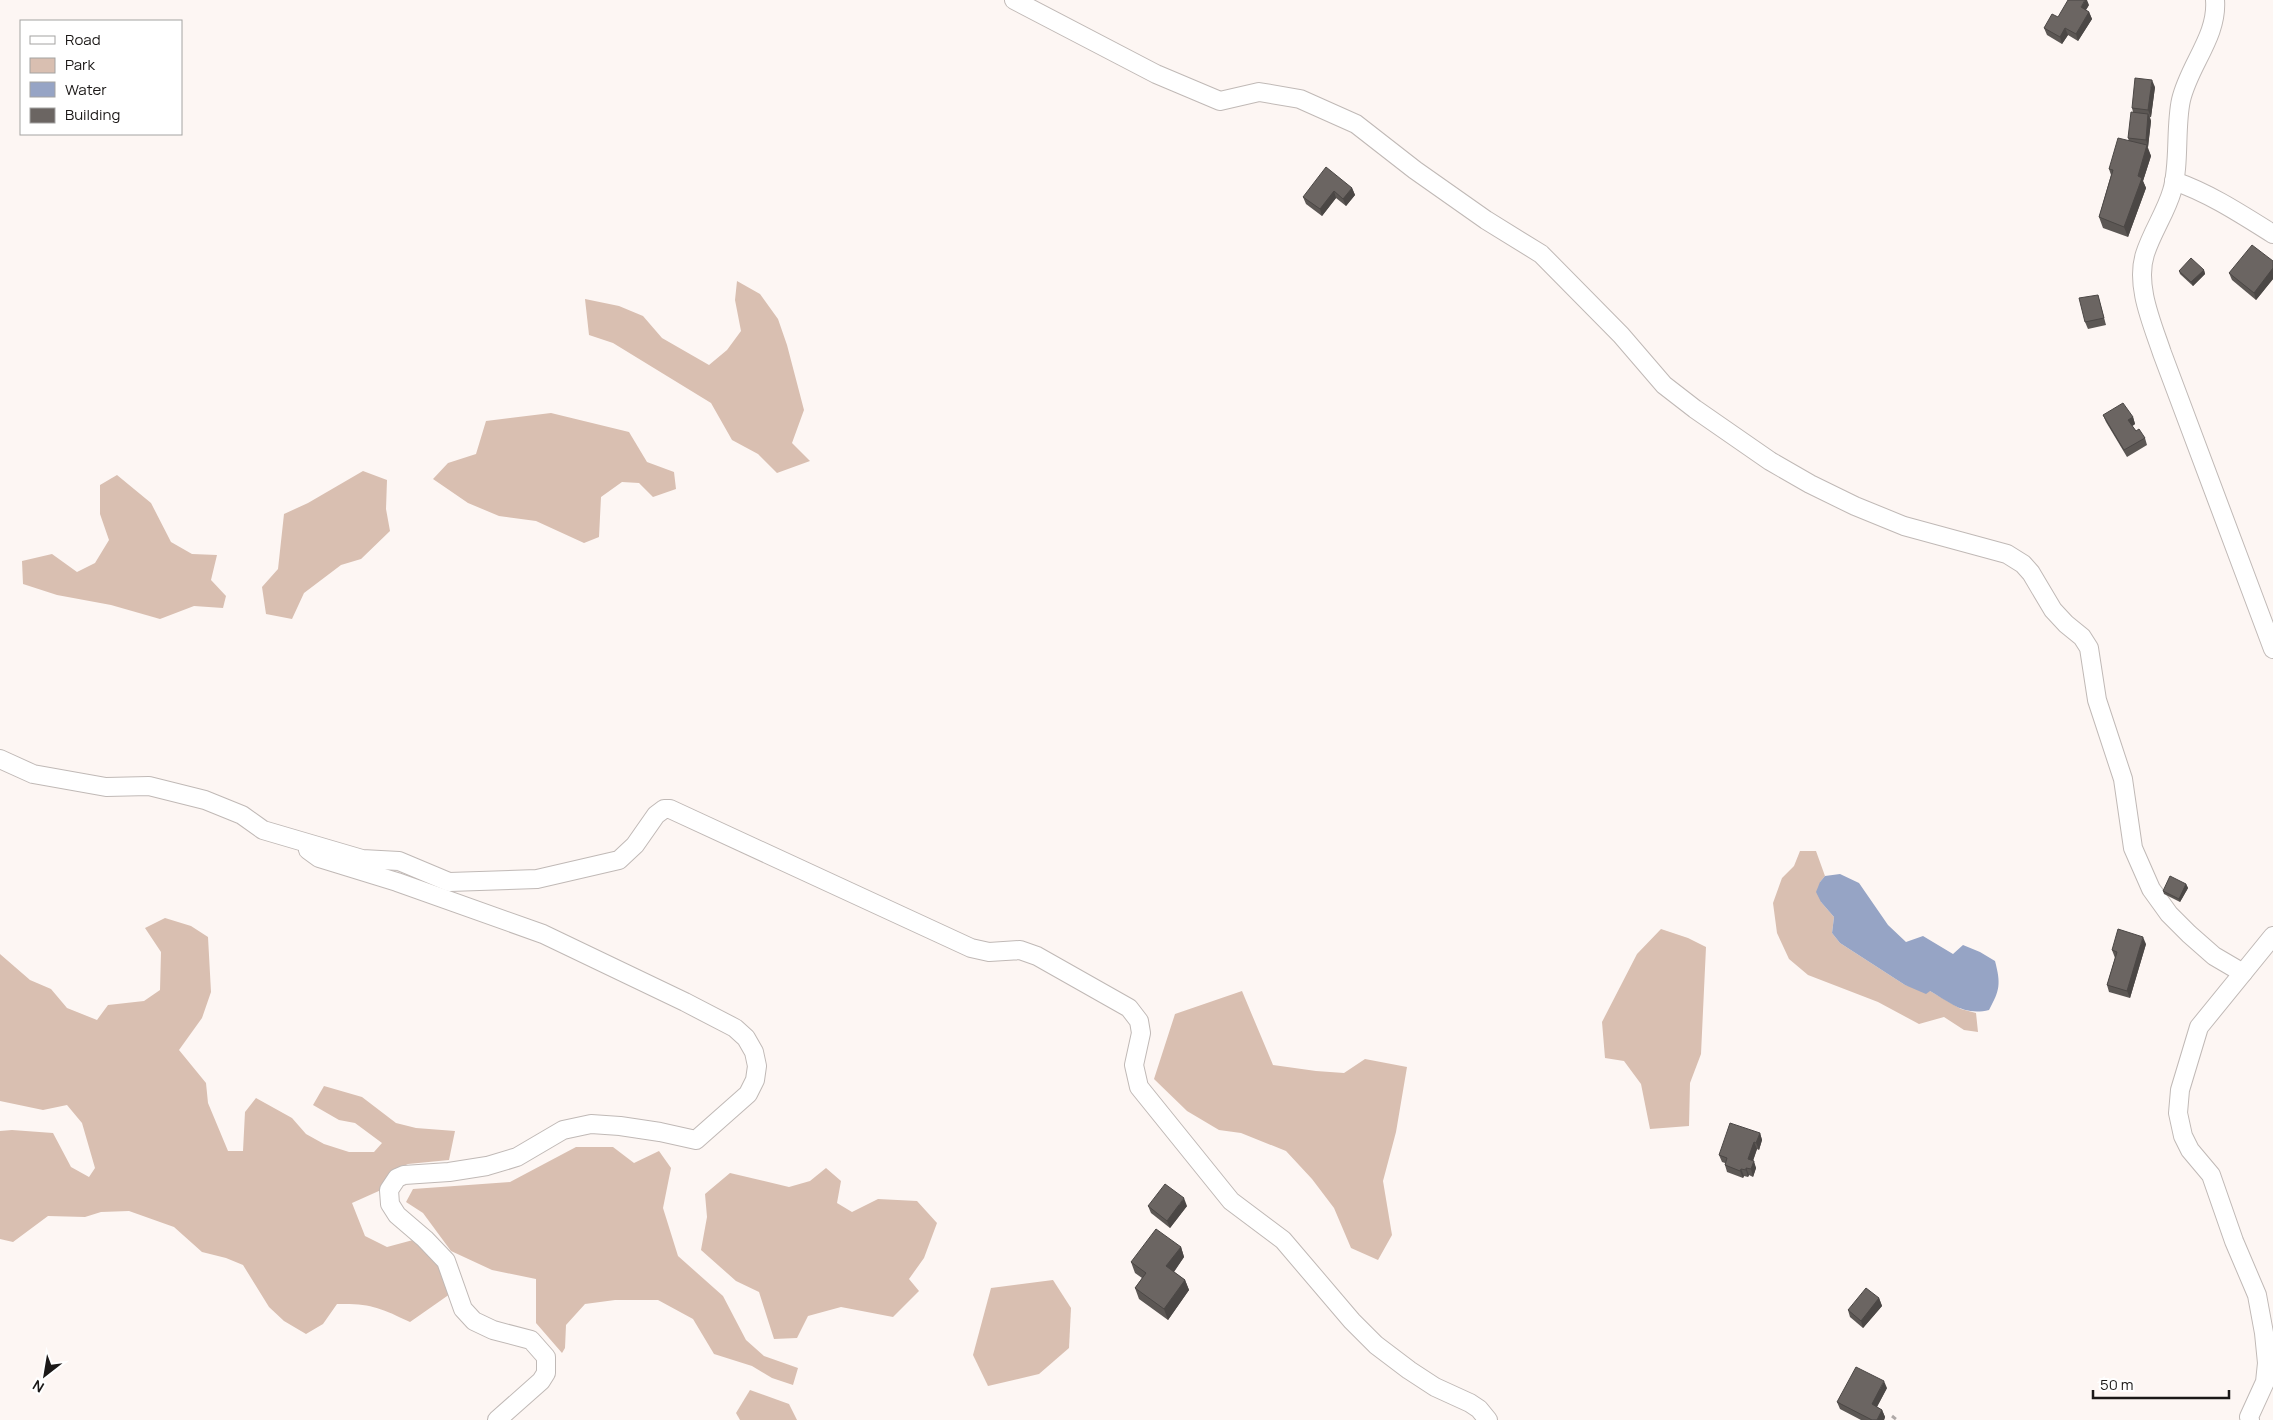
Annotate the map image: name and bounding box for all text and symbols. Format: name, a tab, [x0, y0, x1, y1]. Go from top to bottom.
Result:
legend	[20, 20, 182, 135]
text: Road	[65, 29, 101, 50]
text: Park	[65, 54, 95, 75]
text: Water	[65, 79, 107, 100]
text: Building	[65, 104, 120, 125]
north arrow	[20, 1350, 70, 1400]
scale bar	[2093, 1368, 2229, 1400]
text: 50 m	[2100, 1374, 2134, 1395]
text: N	[29, 1376, 47, 1397]

